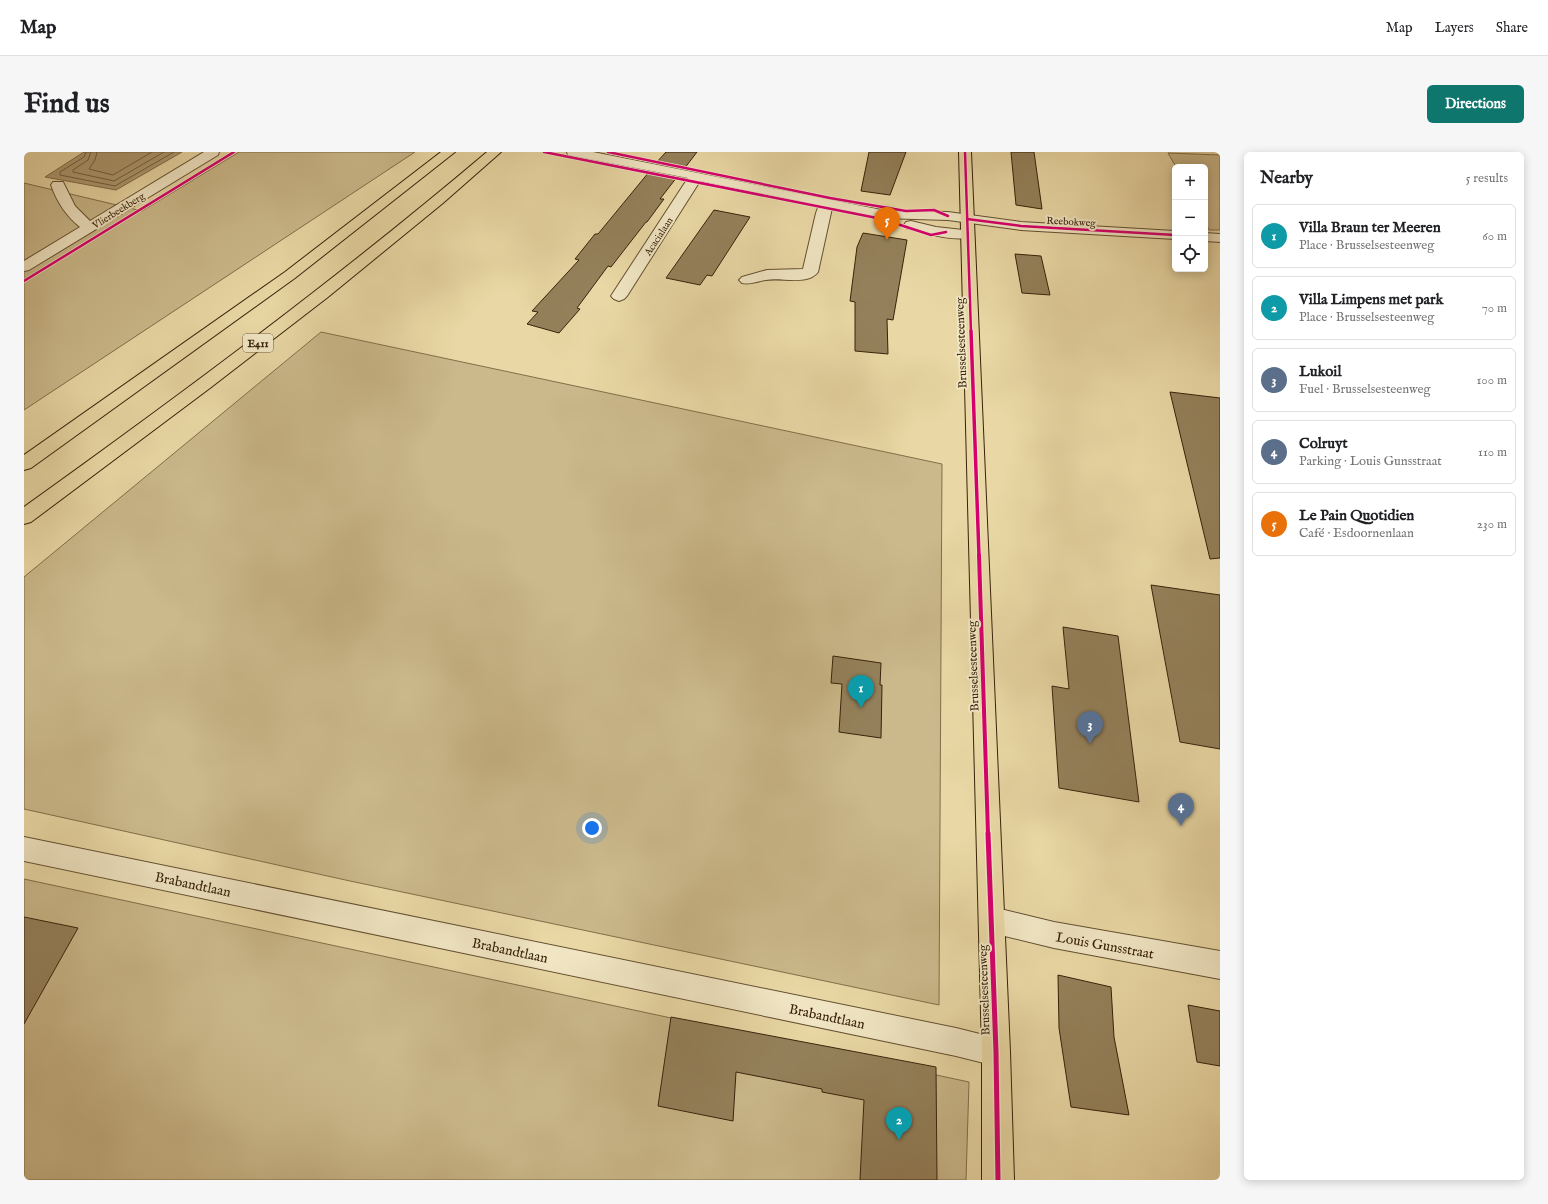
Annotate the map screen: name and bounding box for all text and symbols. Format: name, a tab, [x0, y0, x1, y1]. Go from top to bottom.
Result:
text: Map	[20, 16, 56, 40]
text: Map	[1386, 19, 1413, 37]
text: Layers	[1435, 19, 1474, 37]
text: Share	[1496, 19, 1528, 37]
button: Directions	[1427, 85, 1524, 123]
text: Find us	[24, 87, 110, 122]
map controls	[1172, 164, 1208, 272]
button: +	[1172, 164, 1208, 200]
text: Nearby	[1260, 168, 1313, 189]
text: 5 results	[1466, 170, 1508, 187]
street label: Vlierbeekberg	[89, 190, 148, 233]
button: −	[1172, 200, 1208, 236]
pin: 5	[874, 207, 900, 240]
street label: Acacialaan	[641, 215, 677, 259]
street label: Reebokweg	[1046, 215, 1096, 230]
text: Villa Braun ter Meeren	[1299, 218, 1441, 237]
text: 1	[1272, 228, 1276, 245]
text: 60 m	[1482, 228, 1507, 245]
button: locate	[1172, 236, 1208, 272]
text: Place · Brusselsesteenweg	[1299, 237, 1434, 254]
text: Villa Limpens met park	[1299, 290, 1444, 309]
street label: Brusselsesteenweg	[952, 297, 971, 389]
text: 2	[1271, 300, 1277, 317]
text: 70 m	[1482, 300, 1507, 317]
text: Place · Brusselsesteenweg	[1299, 309, 1434, 326]
road number: E411	[243, 334, 273, 352]
text: Lukoil	[1299, 362, 1342, 381]
text: 3	[1272, 372, 1276, 389]
text: 100 m	[1477, 372, 1507, 389]
text: Fuel · Brusselsesteenweg	[1299, 381, 1431, 398]
text: Colruyt	[1299, 434, 1348, 453]
text: 4	[1271, 444, 1277, 461]
text: 110 m	[1478, 444, 1507, 461]
text: Parking · Louis Gunsstraat	[1299, 453, 1442, 470]
text: Le Pain Quotidien	[1299, 506, 1414, 525]
text: 5	[1272, 516, 1276, 533]
text: 230 m	[1477, 516, 1507, 533]
text: Café · Esdoornenlaan	[1299, 525, 1414, 542]
street label: Brusselsesteenweg	[964, 620, 983, 712]
pin: 1	[848, 675, 874, 708]
pin: 3	[1077, 711, 1103, 744]
pin: 4	[1168, 793, 1194, 826]
your location	[582, 818, 602, 838]
street label: Brabandtlaan	[153, 868, 233, 902]
street label: Louis Gunsstraat	[1054, 929, 1155, 963]
street label: Brabandtlaan	[470, 934, 550, 968]
street label: Brusselsesteenweg	[975, 944, 994, 1036]
street label: Brabandtlaan	[787, 1000, 867, 1034]
pin: 2	[886, 1107, 912, 1140]

